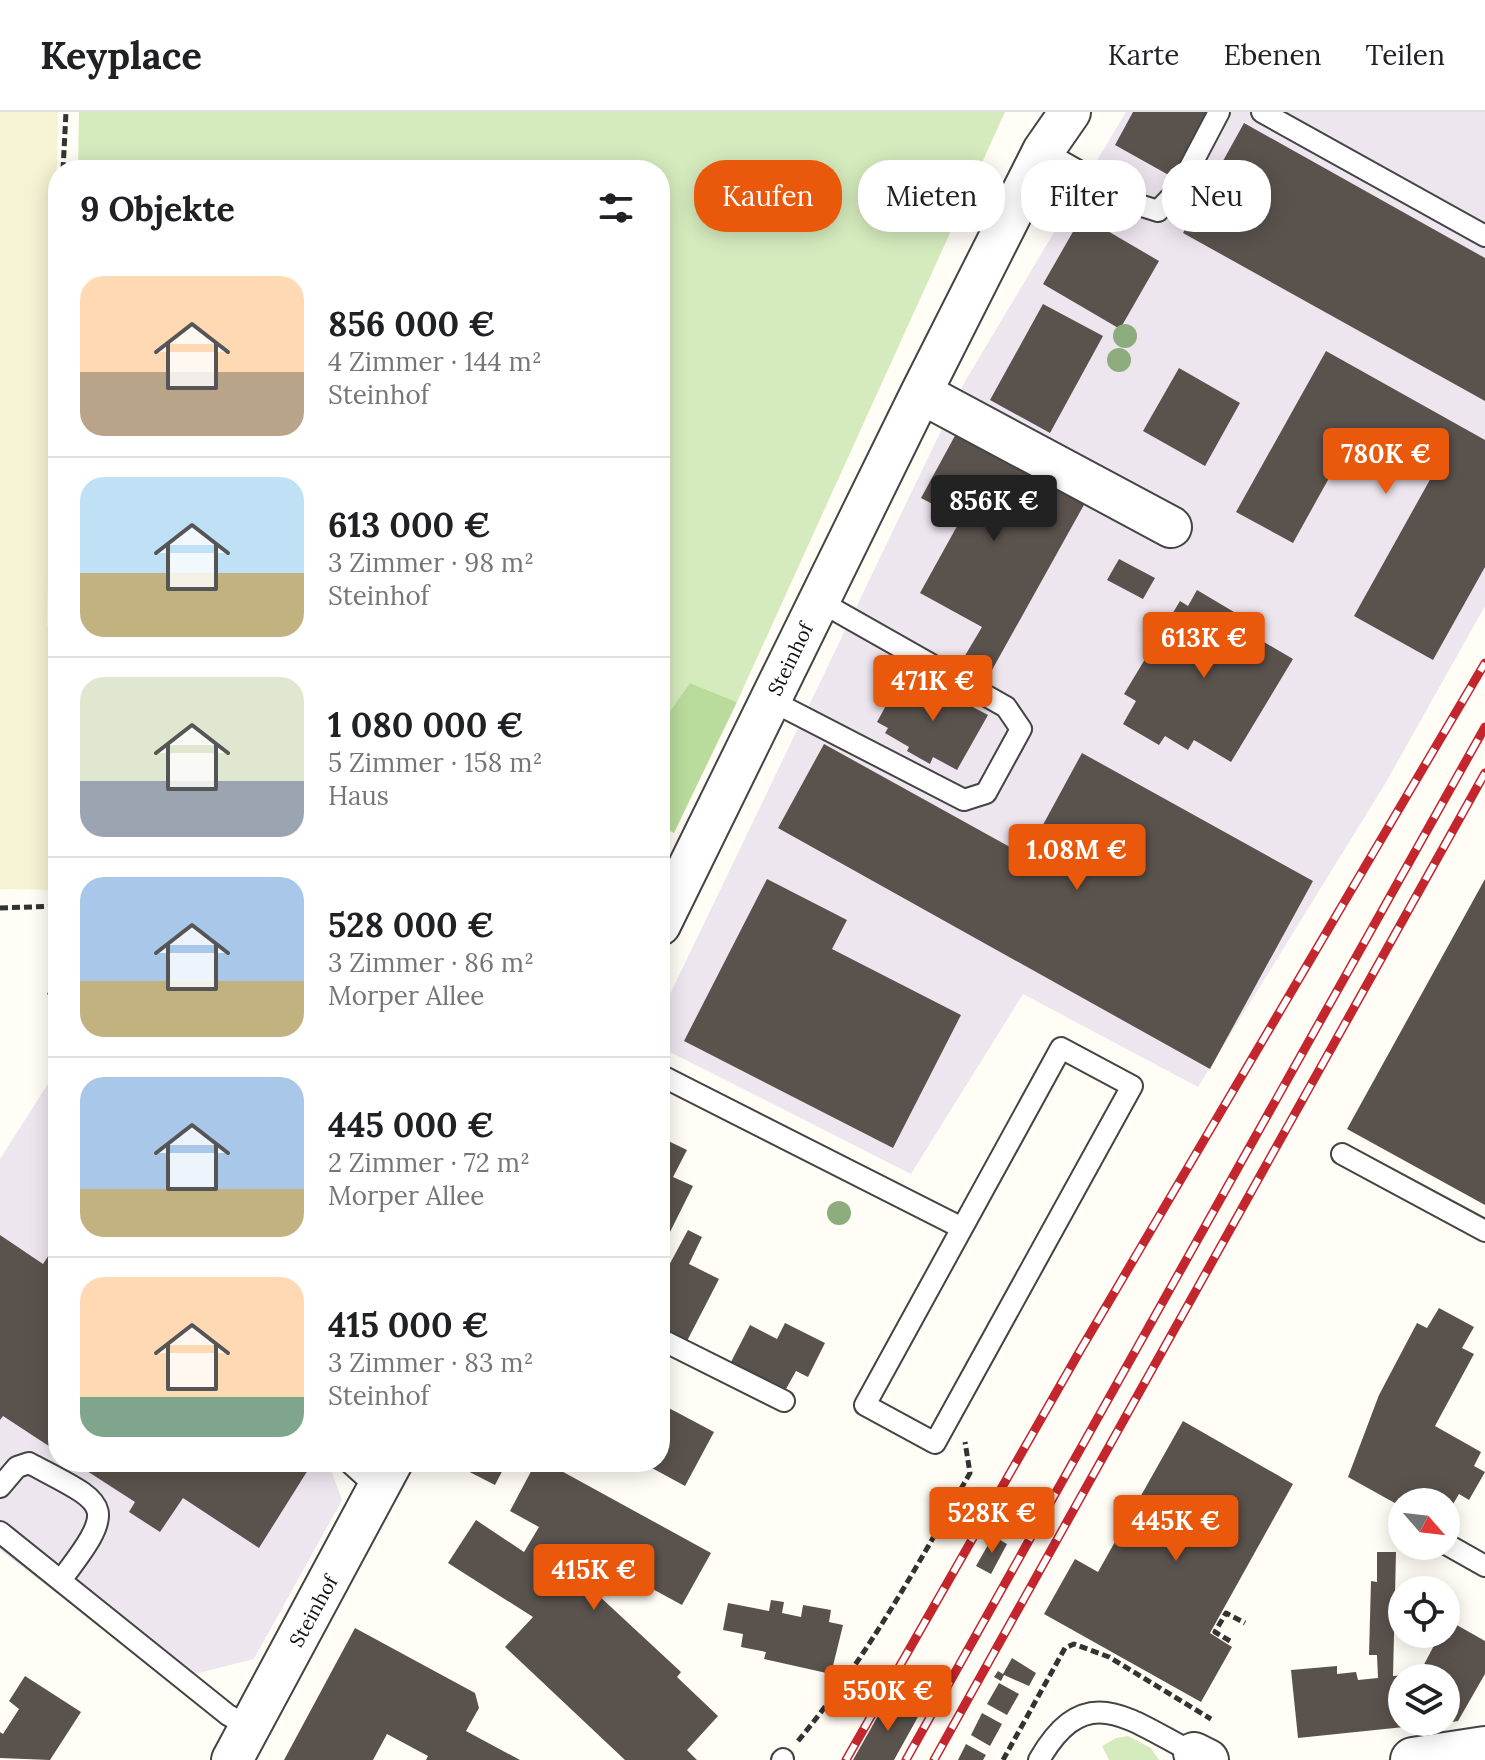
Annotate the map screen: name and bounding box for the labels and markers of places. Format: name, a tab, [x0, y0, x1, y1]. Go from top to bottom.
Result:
pin: 780K €	[1321, 428, 1451, 496]
pin: 856K €	[929, 475, 1059, 543]
pin: 613K €	[1139, 612, 1269, 680]
pin: 471K €	[868, 655, 998, 723]
pin: 1.08M €	[1003, 824, 1151, 892]
pin: 528K €	[927, 1487, 1057, 1555]
pin: 445K €	[1111, 1495, 1241, 1563]
pin: 415K €	[529, 1544, 659, 1612]
pin: 550K €	[823, 1665, 953, 1733]

